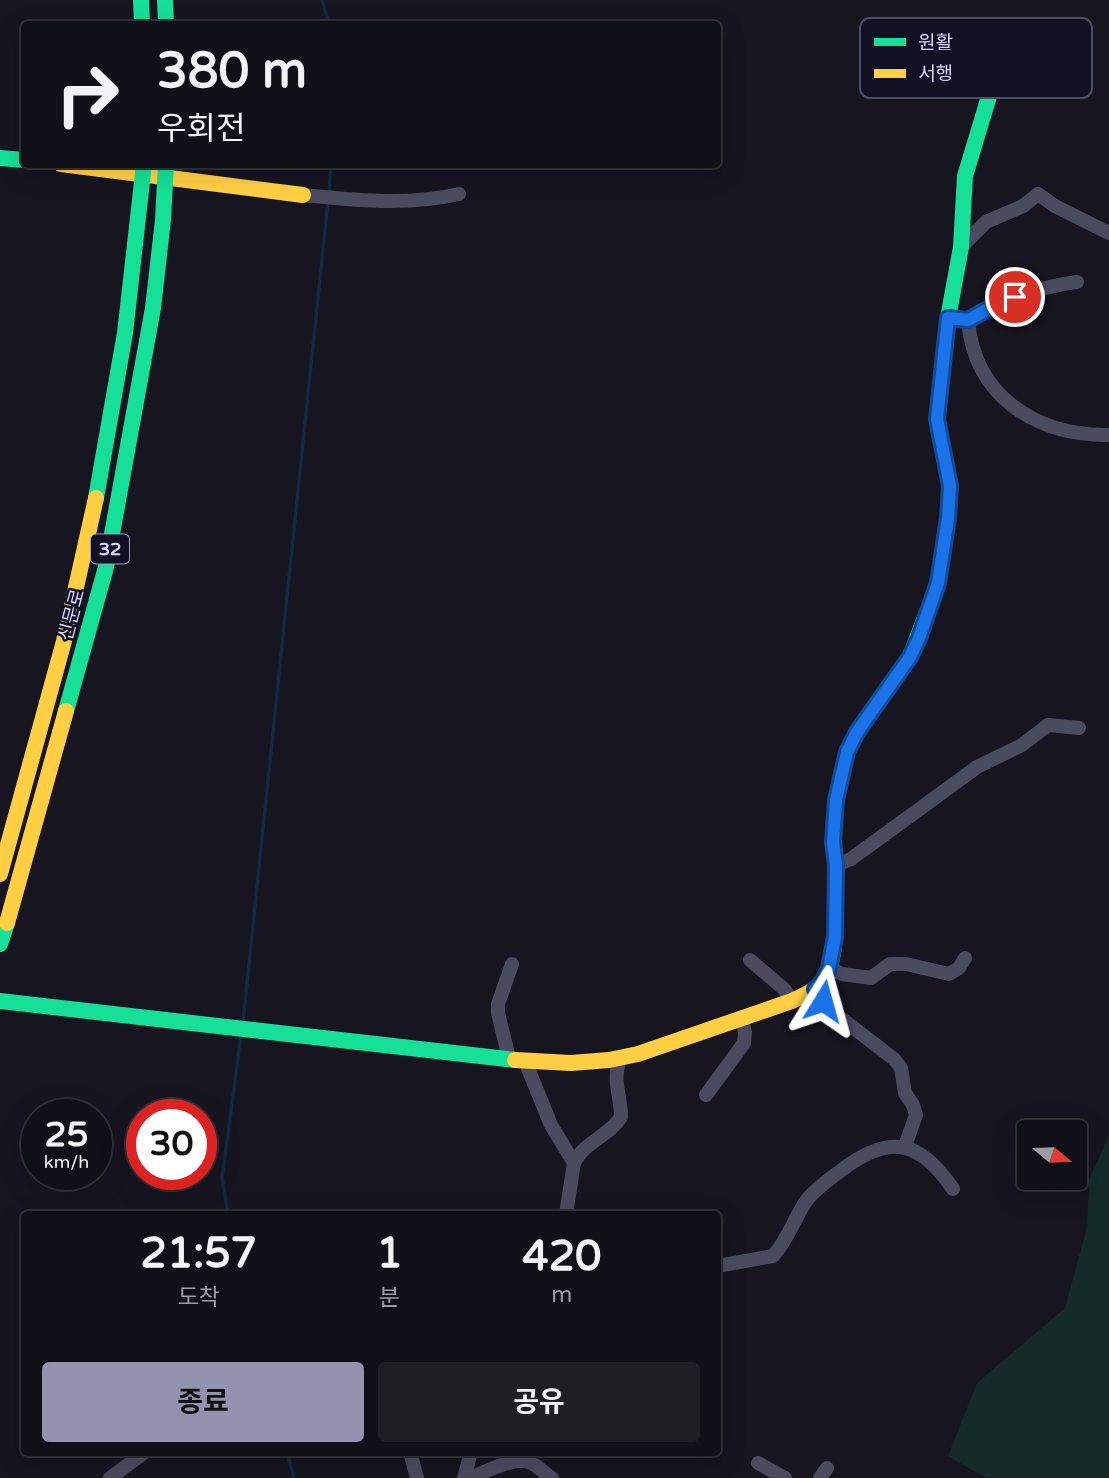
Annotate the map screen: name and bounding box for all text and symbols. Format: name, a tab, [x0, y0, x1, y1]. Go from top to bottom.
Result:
legend	[860, 18, 1092, 98]
text: 원활	[918, 32, 953, 54]
text: 380 m	[157, 42, 307, 101]
icon: right	[42, 49, 133, 140]
text: 서행	[918, 63, 953, 85]
text: 우회전	[157, 110, 245, 148]
pin	[985, 267, 1045, 327]
icon: arrive	[996, 278, 1034, 316]
road number: 32	[91, 534, 129, 564]
street label: 신문로	[55, 587, 89, 643]
position arrow	[786, 964, 860, 1038]
speed limit sign: 30	[126, 1099, 217, 1190]
text: 25	[45, 1114, 88, 1156]
north arrow	[1017, 1120, 1087, 1190]
map controls	[1017, 1120, 1087, 1190]
text: km/h	[44, 1151, 89, 1173]
text: 21:57	[141, 1228, 257, 1279]
text: 1	[376, 1228, 403, 1279]
text: 420	[522, 1231, 601, 1282]
text: m	[551, 1281, 572, 1309]
text: 도착	[178, 1284, 220, 1312]
text: 분	[379, 1284, 400, 1312]
button: 종료	[42, 1362, 364, 1442]
button: 공유	[378, 1362, 700, 1442]

